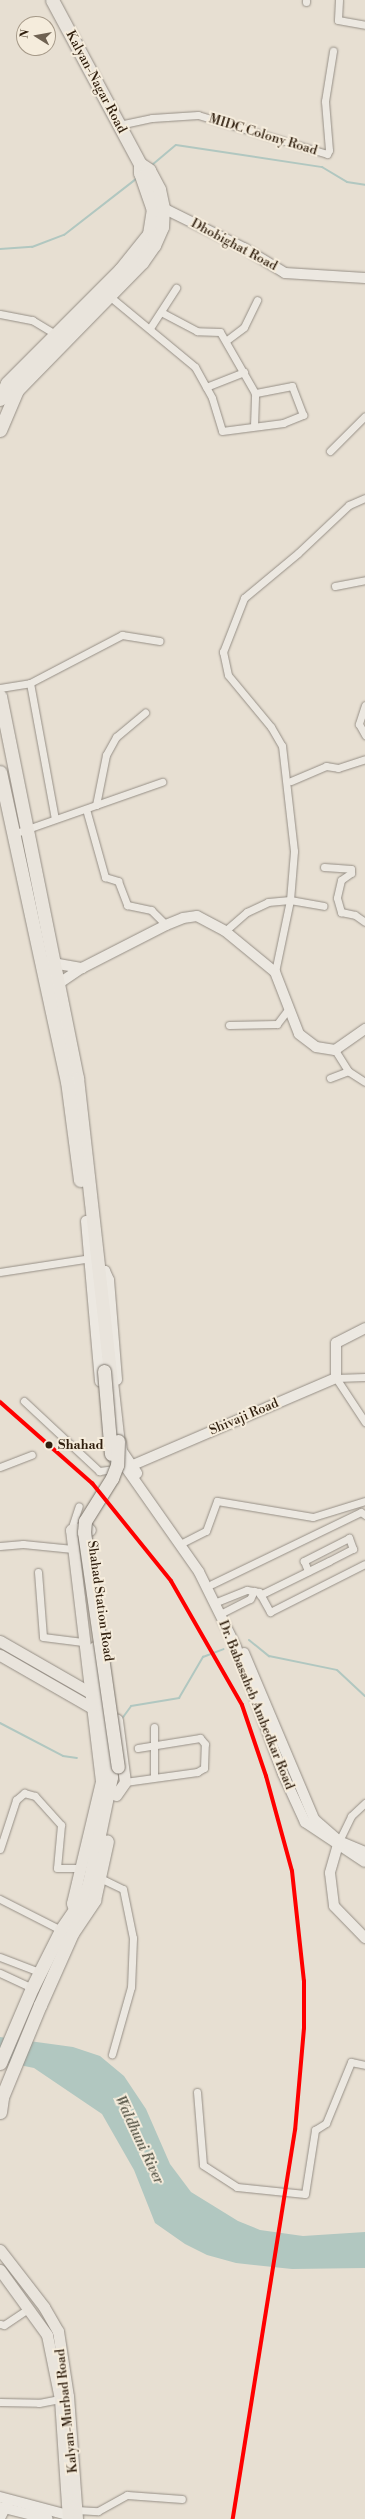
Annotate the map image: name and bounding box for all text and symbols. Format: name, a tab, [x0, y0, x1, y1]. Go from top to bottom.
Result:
north arrow	[16, 16, 56, 56]
text: N	[17, 28, 33, 40]
street label: Kalyan-Nagar Road	[62, 28, 130, 136]
street label: MIDC Colony Road	[207, 111, 319, 159]
street label: Dhobighat Road	[188, 216, 280, 274]
street label: Shivaji Road	[207, 1395, 281, 1439]
place label: Shahad	[58, 1437, 104, 1453]
marker: Shahad	[43, 1439, 55, 1451]
street label: Shahad Station Road	[84, 1540, 116, 1662]
street label: Dr. Babasaheb Ambedkar Road	[215, 1618, 297, 1792]
water label: Waldhuni River	[111, 2093, 167, 2187]
street label: Kalyan-Murbad Road	[53, 2348, 81, 2474]

